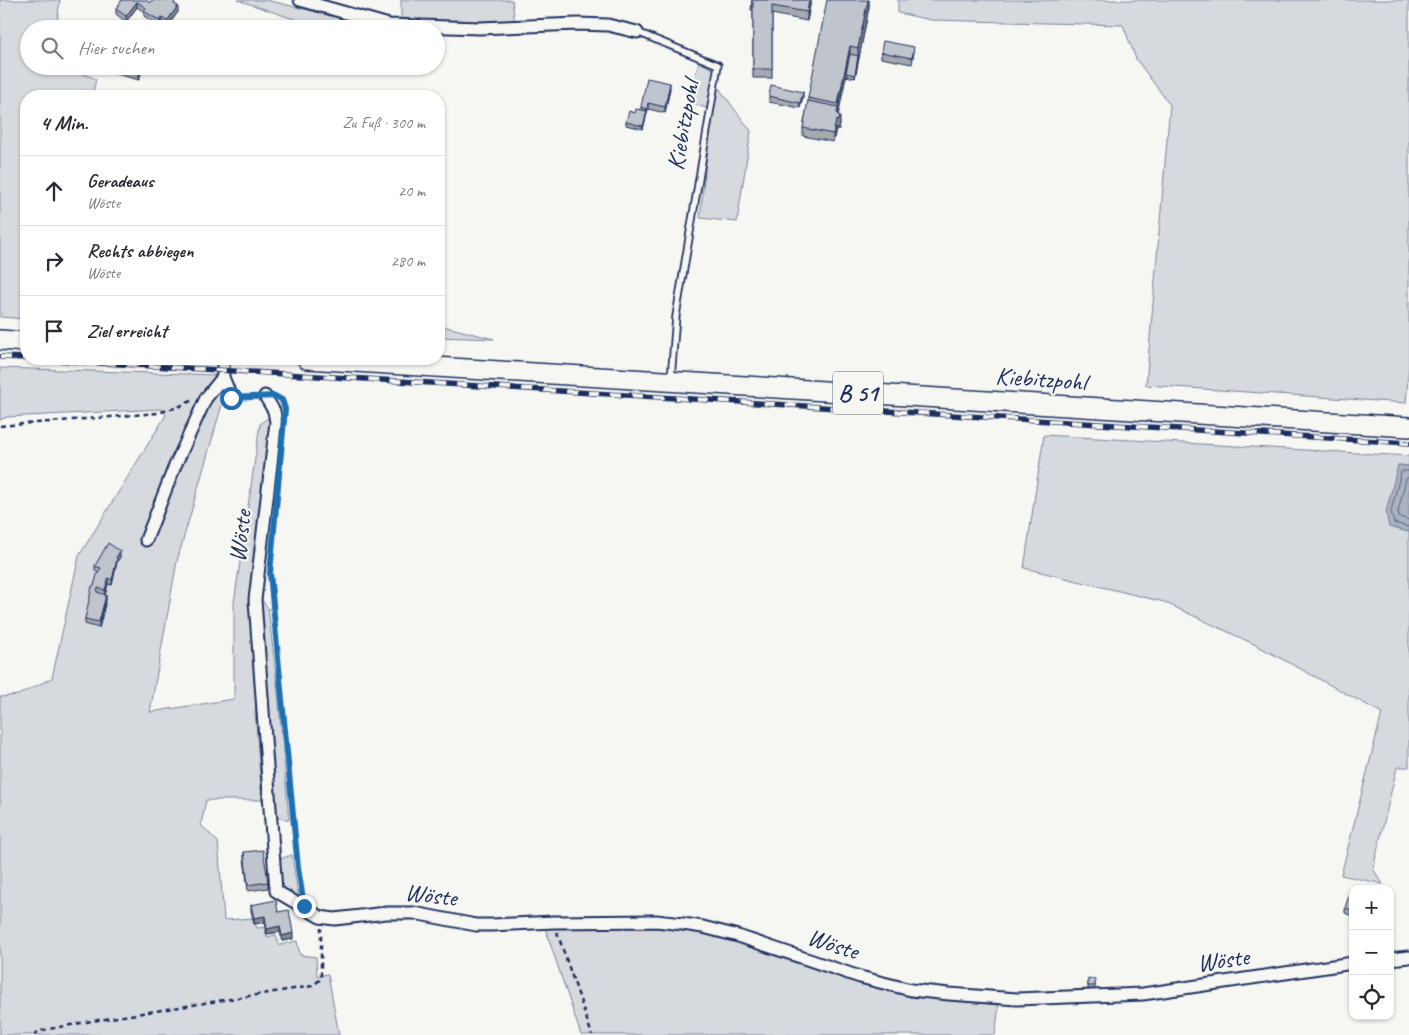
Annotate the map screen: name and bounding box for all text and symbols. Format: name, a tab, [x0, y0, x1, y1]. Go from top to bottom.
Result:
search box	[20, 20, 445, 75]
icon: search	[38, 34, 66, 62]
text: Hier suchen	[78, 36, 154, 60]
street label: Kiebitzpohl	[659, 73, 707, 173]
text: 4 Min.	[40, 110, 88, 136]
text: Zu Fuß · 300 m	[342, 113, 425, 133]
text: Geradeaus	[87, 169, 154, 193]
icon: ahead	[40, 177, 68, 205]
text: 20 m	[398, 181, 425, 201]
text: Wöste	[87, 193, 120, 213]
text: Rechts abbiegen	[87, 239, 193, 263]
icon: right	[40, 247, 68, 275]
text: 280 m	[391, 251, 425, 271]
text: Wöste	[87, 263, 120, 283]
icon: arrive	[40, 317, 68, 345]
text: Ziel erreicht	[87, 319, 167, 343]
street label: Kiebitzpohl	[994, 360, 1092, 398]
road number: B 51	[833, 372, 883, 414]
route start	[220, 387, 243, 410]
street label: Wöste	[221, 507, 259, 564]
street label: Wöste	[403, 876, 460, 914]
map controls	[1349, 885, 1394, 1020]
button: +	[1349, 885, 1394, 930]
route end	[293, 895, 316, 918]
street label: Wöste	[803, 921, 864, 968]
button: −	[1349, 930, 1394, 975]
street label: Wöste	[1195, 940, 1253, 979]
button: locate	[1349, 975, 1394, 1020]

